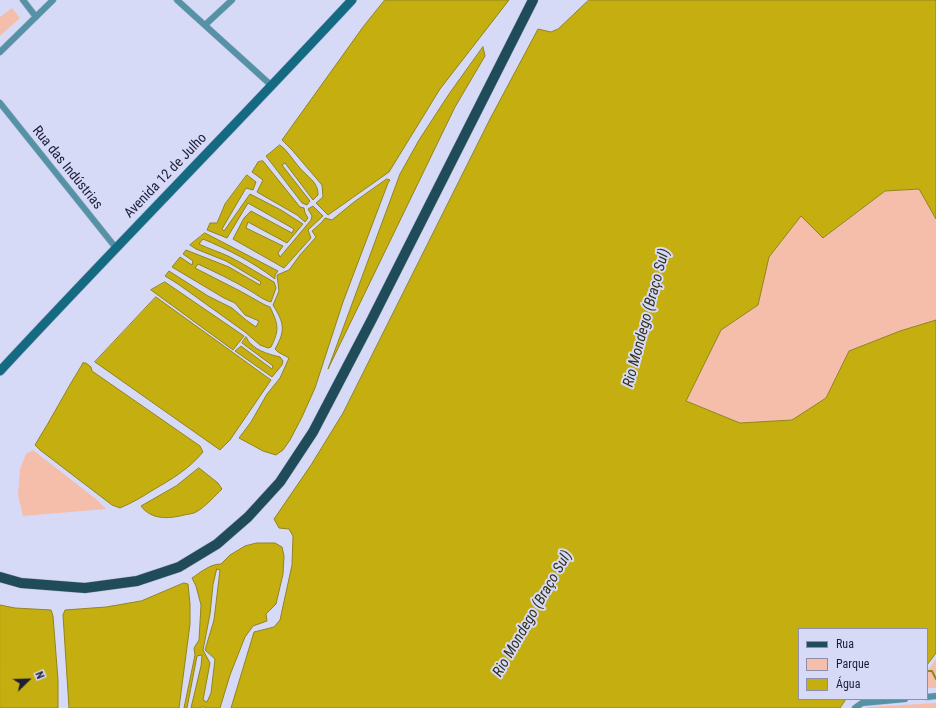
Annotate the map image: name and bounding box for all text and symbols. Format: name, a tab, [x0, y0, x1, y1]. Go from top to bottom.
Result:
street label: Rua das Indústrias	[28, 123, 106, 213]
street label: Avenida 12 de Julho	[121, 130, 211, 222]
water label: Rio Mondego (Braço Sul)	[620, 247, 674, 389]
water label: Rio Mondego (Braço Sul)	[490, 548, 576, 680]
legend	[798, 628, 928, 700]
text: Rua	[836, 637, 854, 651]
text: Parque	[836, 657, 869, 671]
north arrow	[8, 660, 48, 700]
text: N	[32, 669, 47, 681]
text: Água	[836, 677, 860, 691]

